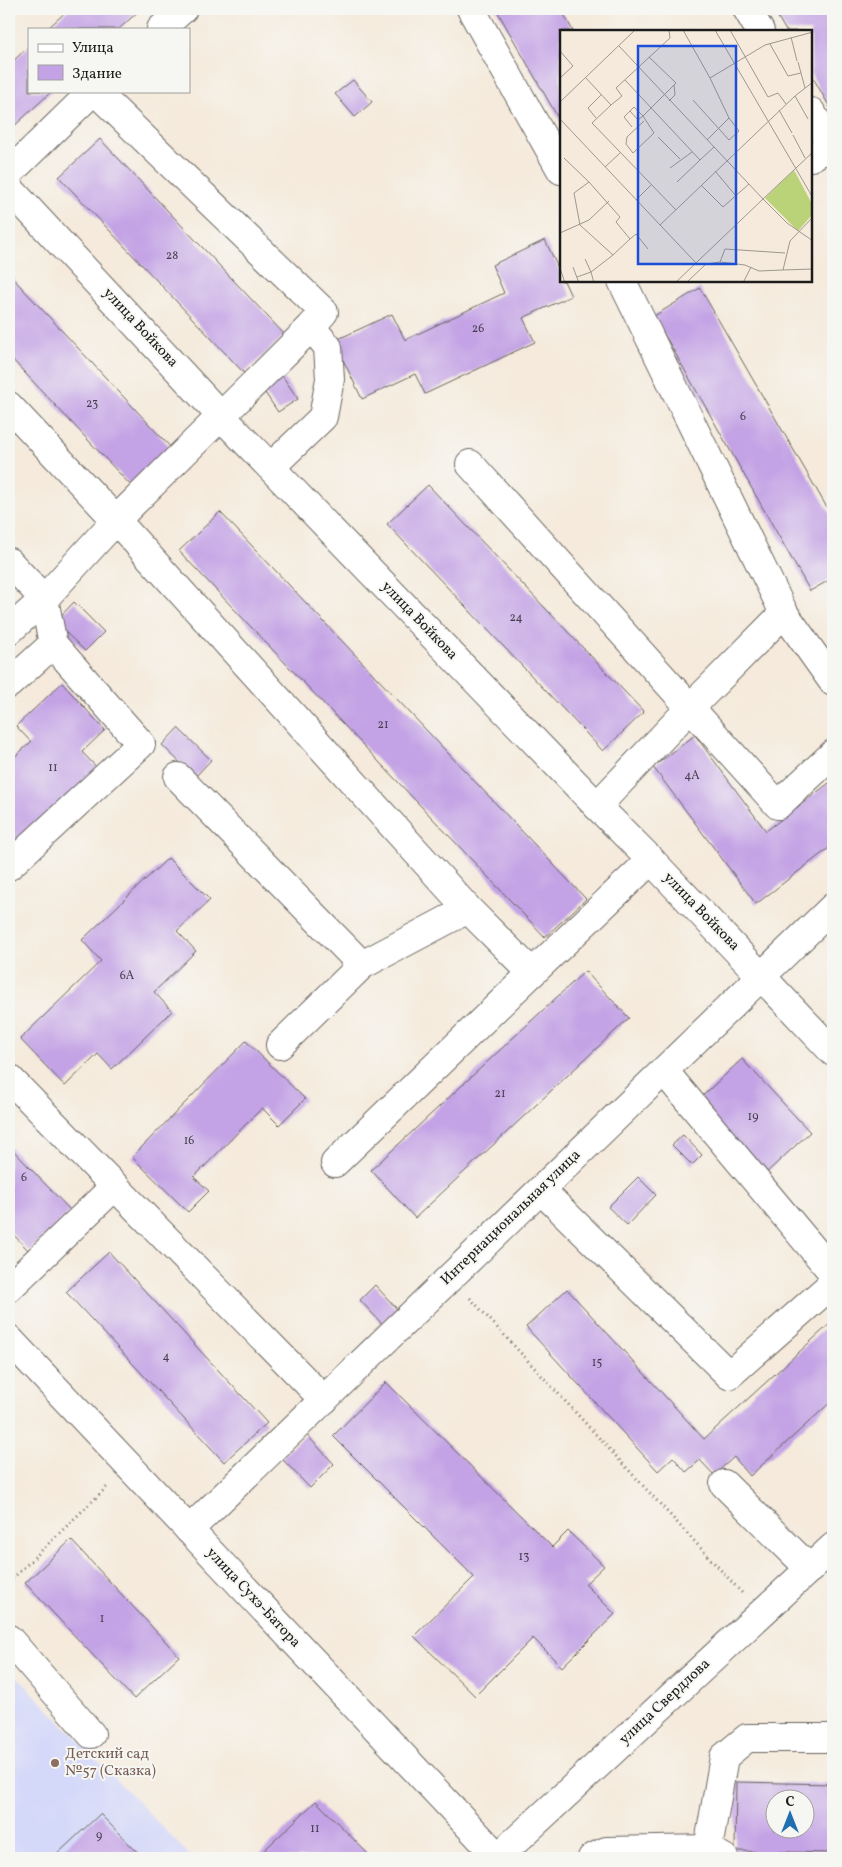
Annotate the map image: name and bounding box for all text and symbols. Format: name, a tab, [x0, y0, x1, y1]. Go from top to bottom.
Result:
legend	[28, 28, 190, 92]
inset map	[560, 30, 812, 282]
text: Улица	[72, 38, 114, 59]
text: Здание	[72, 64, 122, 85]
house number: 28	[166, 248, 178, 264]
street label: улица Войкова	[98, 284, 182, 372]
house number: 26	[472, 321, 484, 337]
house number: 23	[86, 396, 98, 412]
house number: 6	[740, 409, 746, 425]
street label: улица Войкова	[376, 577, 462, 665]
house number: 24	[509, 610, 523, 626]
house number: 21	[377, 717, 389, 733]
house number: 11	[48, 760, 58, 776]
house number: 4А	[684, 768, 700, 784]
street label: улица Войкова	[658, 868, 744, 956]
house number: 6А	[120, 968, 135, 984]
house number: 21	[494, 1086, 506, 1102]
house number: 19	[748, 1109, 758, 1125]
house number: 16	[184, 1133, 194, 1149]
street label: Интернациональная улица	[436, 1145, 586, 1291]
house number: 6	[21, 1170, 27, 1186]
house number: 4	[162, 1349, 170, 1365]
house number: 15	[592, 1355, 602, 1371]
street label: улица Сухэ-Батора	[201, 1543, 305, 1653]
house number: 13	[519, 1549, 529, 1565]
house number: 1	[100, 1611, 104, 1627]
street label: улица Свердлова	[615, 1654, 715, 1750]
place label: Детский сад №57 (Сказка)	[65, 1744, 156, 1782]
marker: Детский сад №57 (Сказка)	[49, 1757, 61, 1769]
north arrow	[764, 1790, 814, 1840]
text: С	[785, 1793, 795, 1812]
house number: 11	[310, 1821, 320, 1837]
house number: 9	[96, 1828, 102, 1844]

